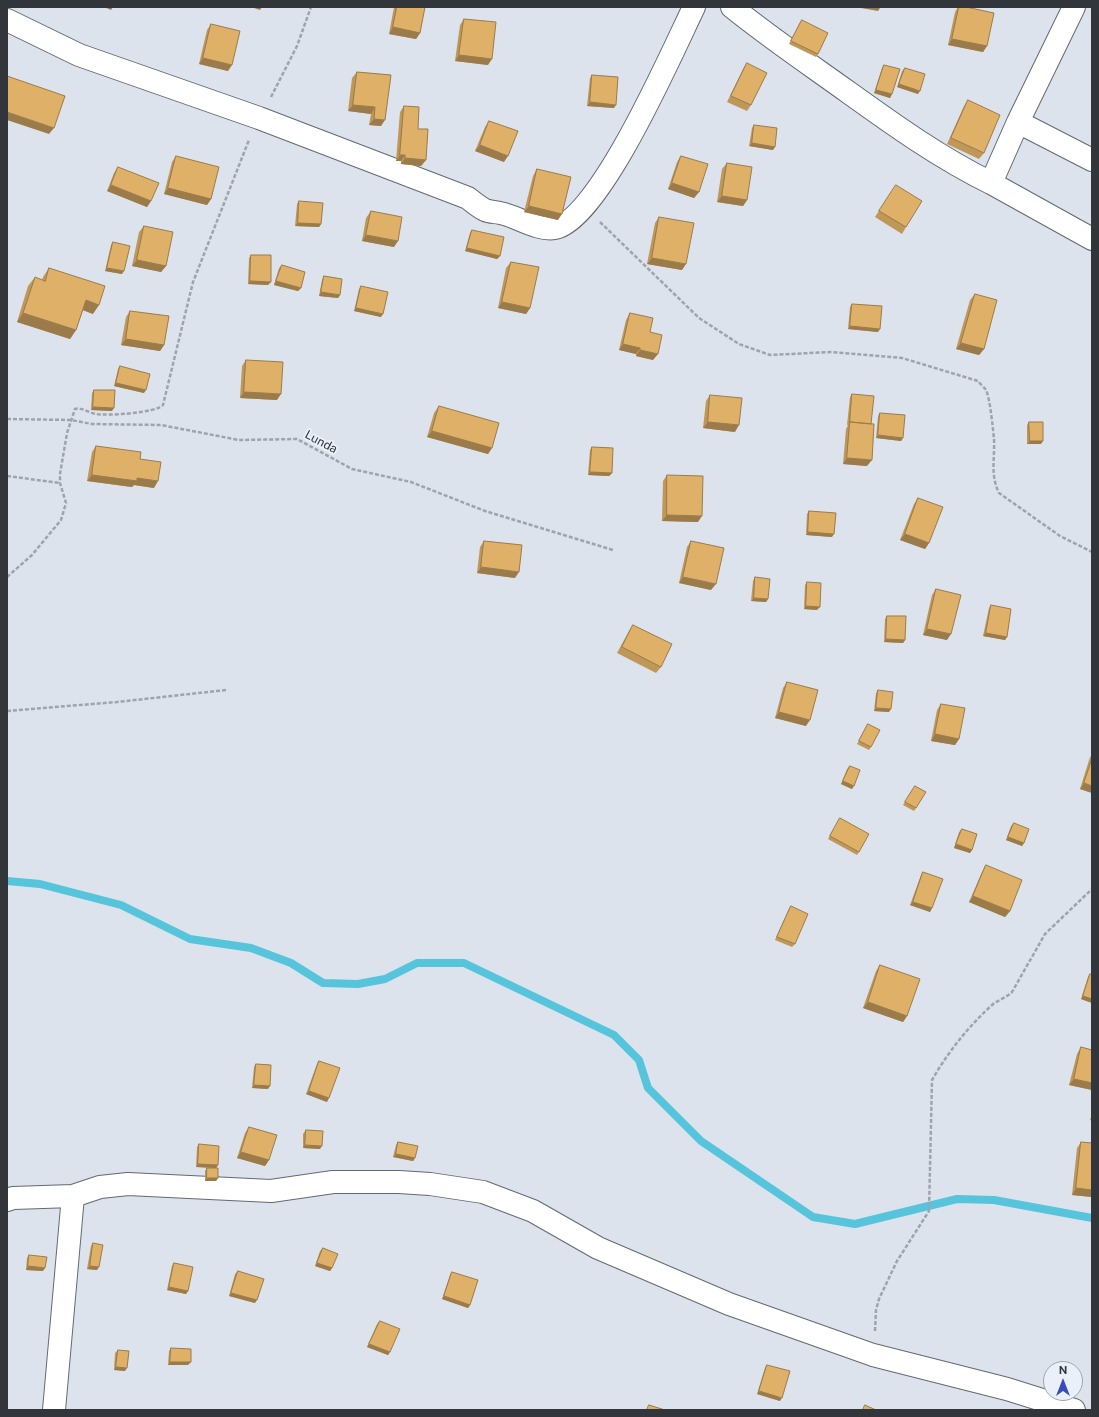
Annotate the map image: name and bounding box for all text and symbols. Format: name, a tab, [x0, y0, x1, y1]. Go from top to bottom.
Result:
street label: Lunda	[302, 427, 340, 457]
north arrow	[1043, 1361, 1083, 1401]
text: N	[1059, 1364, 1067, 1376]

